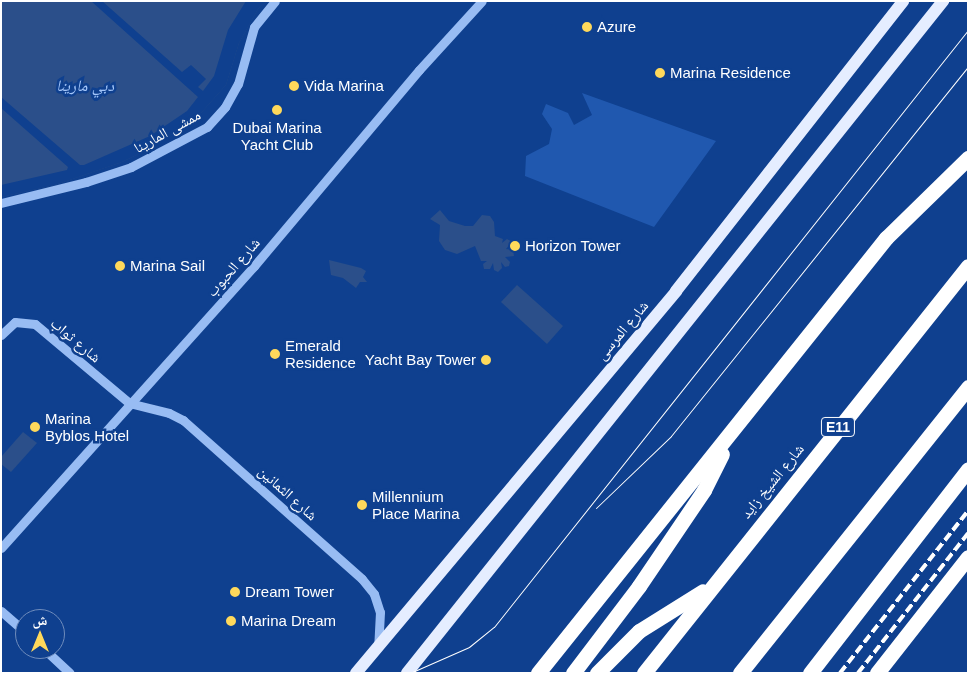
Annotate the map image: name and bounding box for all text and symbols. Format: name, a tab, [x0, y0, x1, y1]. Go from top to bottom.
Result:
place label: Azure	[597, 18, 636, 36]
marker: Azure	[581, 21, 593, 33]
place label: Marina Residence	[670, 64, 791, 82]
marker: Marina Residence	[654, 67, 666, 79]
water label: دبي مارينا	[56, 76, 114, 96]
place label: Vida Marina	[304, 77, 384, 95]
marker: Vida Marina	[288, 80, 300, 92]
marker: Dubai Marina Yacht Club	[271, 104, 283, 116]
street label: ممشى المارينا	[131, 105, 203, 157]
place label: Dubai Marina Yacht Club	[232, 118, 322, 153]
street label: شارع الحبوب	[202, 234, 264, 300]
place label: Horizon Tower	[525, 237, 621, 255]
marker: Horizon Tower	[509, 240, 521, 252]
place label: Marina Sail	[130, 257, 205, 275]
marker: Marina Sail	[114, 260, 126, 272]
street label: شارع المرسى	[592, 297, 652, 363]
street label: شارع ثواب	[47, 314, 105, 366]
place label: Emerald Residence	[285, 336, 356, 371]
marker: Emerald Residence	[269, 348, 281, 360]
place label: Yacht Bay Tower	[365, 351, 476, 369]
marker: Yacht Bay Tower	[480, 354, 492, 366]
place label: Marina Byblos Hotel	[45, 409, 129, 444]
road number: E11	[820, 416, 856, 438]
marker: Marina Byblos Hotel	[29, 421, 41, 433]
street label: شارع الشيخ زايد	[737, 440, 807, 522]
street label: شارع الثمانين	[255, 462, 321, 524]
place label: Millennium Place Marina	[372, 487, 460, 522]
marker: Millennium Place Marina	[356, 499, 368, 511]
place label: Dream Tower	[245, 583, 334, 601]
marker: Dream Tower	[229, 586, 241, 598]
north arrow	[15, 609, 65, 659]
text: ش	[33, 612, 47, 628]
place label: Marina Dream	[241, 612, 336, 630]
marker: Marina Dream	[225, 615, 237, 627]

